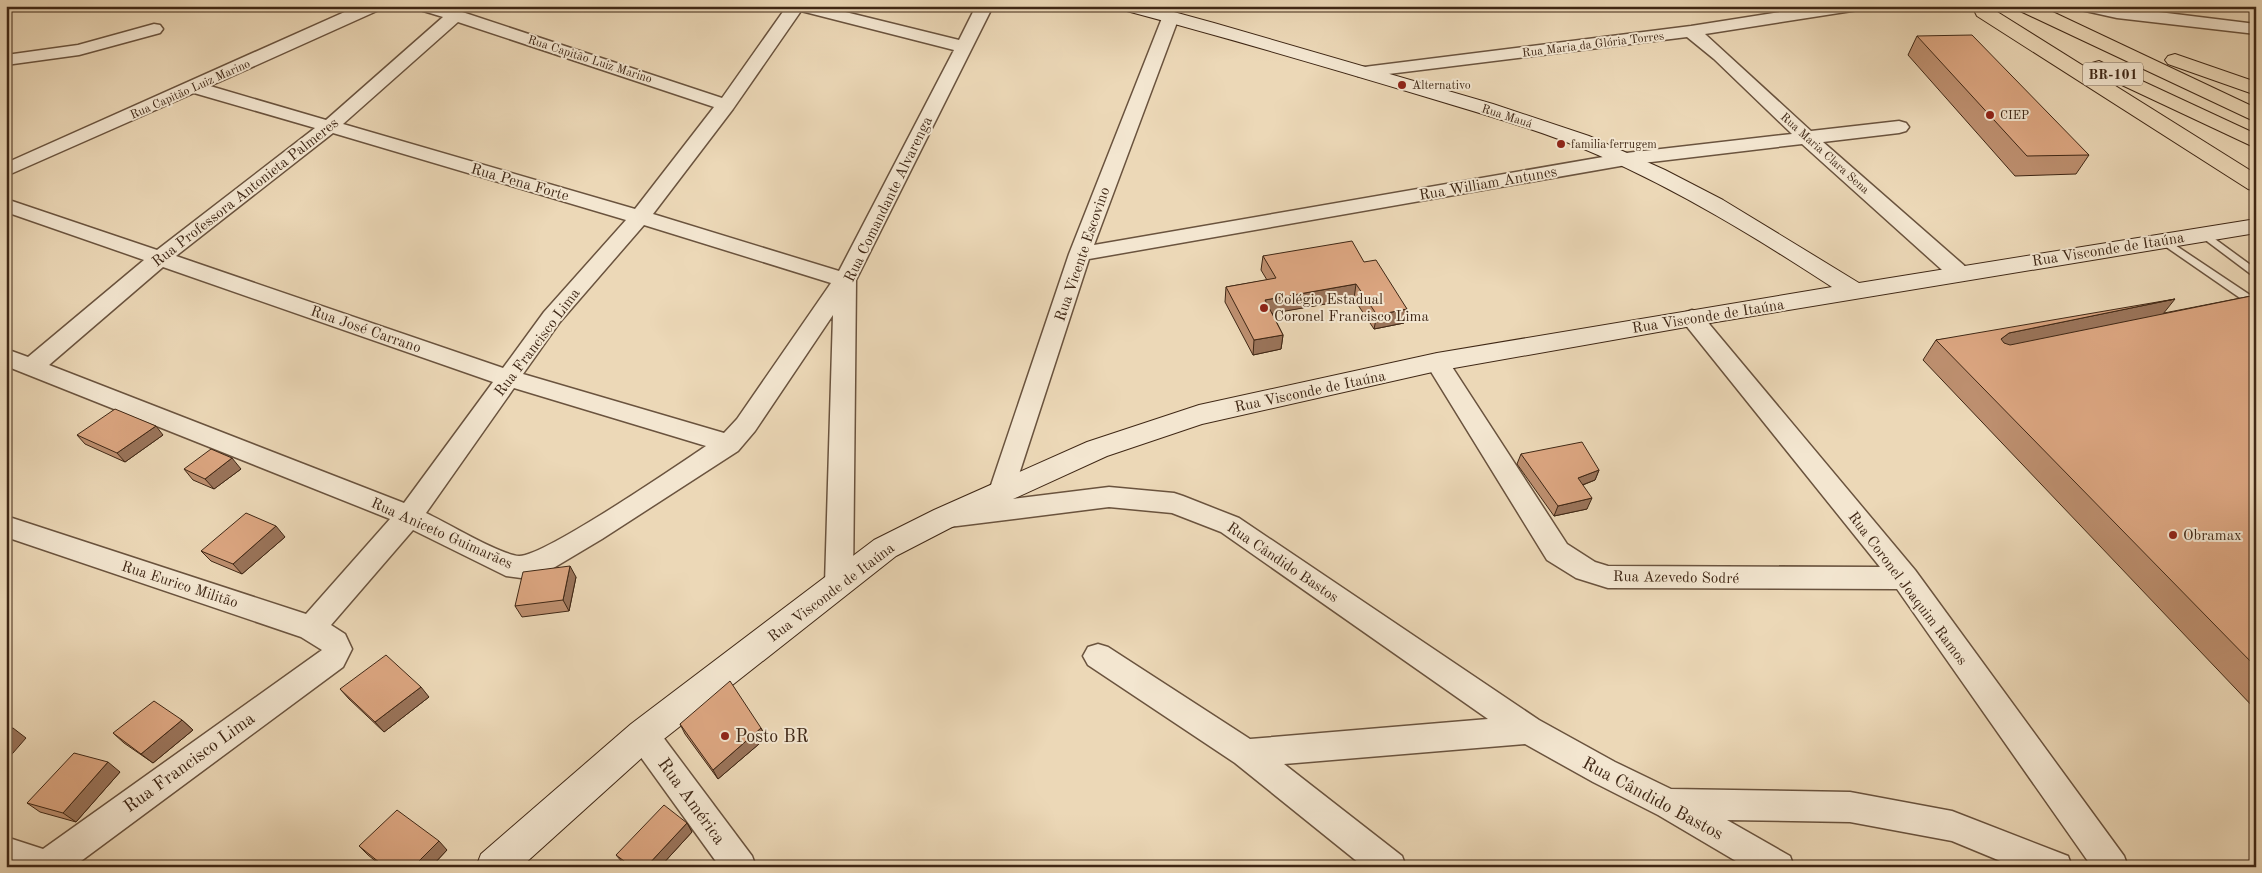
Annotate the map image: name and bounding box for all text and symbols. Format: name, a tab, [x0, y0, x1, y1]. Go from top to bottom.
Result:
street label: Rua Maria da Glória Torres	[1522, 30, 1665, 60]
street label: Rua Capitão Luiz Marino	[526, 34, 653, 86]
street label: Rua Capitão Luiz Marino	[129, 58, 252, 122]
road number: BR-101	[2083, 62, 2143, 86]
marker: Alternativo	[1396, 79, 1408, 91]
place label: Alternativo	[1412, 80, 1471, 92]
street label: Rua Mauá	[1480, 103, 1534, 131]
marker: CIEP	[1984, 109, 1996, 121]
place label: CIEP	[2000, 110, 2029, 122]
street label: Rua Maria Clara Sena	[1778, 111, 1871, 197]
street label: Rua Comandante Alvarenga	[843, 114, 936, 285]
street label: Rua Professora Antonieta Palmeres	[150, 116, 342, 270]
marker: familia ferrugem	[1555, 138, 1567, 150]
place label: familia ferrugem	[1571, 139, 1657, 151]
street label: Rua Pena Forte	[469, 162, 570, 205]
street label: Rua William Antunes	[1418, 165, 1558, 204]
street label: Rua Vicente Escovino	[1053, 185, 1113, 324]
street label: Rua Visconde de Itaúna	[2031, 231, 2186, 270]
street label: Rua Francisco Lima	[493, 286, 584, 400]
place label: Colégio Estadual Coronel Francisco Lima	[1274, 293, 1429, 325]
street label: Rua Visconde de Itaúna	[1631, 298, 1786, 337]
marker: Colégio Estadual Coronel Francisco Lima	[1258, 302, 1270, 314]
street label: Rua José Carrano	[308, 304, 423, 356]
street label: Rua Visconde de Itaúna	[1233, 369, 1388, 416]
street label: Rua Aniceto Guimarães	[368, 496, 515, 572]
street label: Rua Coronel Joaquim Ramos	[1844, 510, 1969, 668]
street label: Rua Cândido Bastos	[1224, 520, 1341, 606]
marker: Obramax	[2167, 529, 2179, 541]
place label: Obramax	[2183, 529, 2242, 544]
street label: Rua Visconde de Itaúna	[766, 541, 898, 645]
street label: Rua Eurico Militão	[119, 559, 240, 611]
street label: Rua Azevedo Sodré	[1613, 570, 1739, 587]
street label: Rua Francisco Lima	[121, 709, 258, 816]
place label: Posto BR	[735, 728, 809, 746]
marker: Posto BR	[719, 730, 731, 742]
street label: Rua Cândido Bastos	[1579, 754, 1726, 844]
street label: Rua América	[654, 755, 728, 848]

